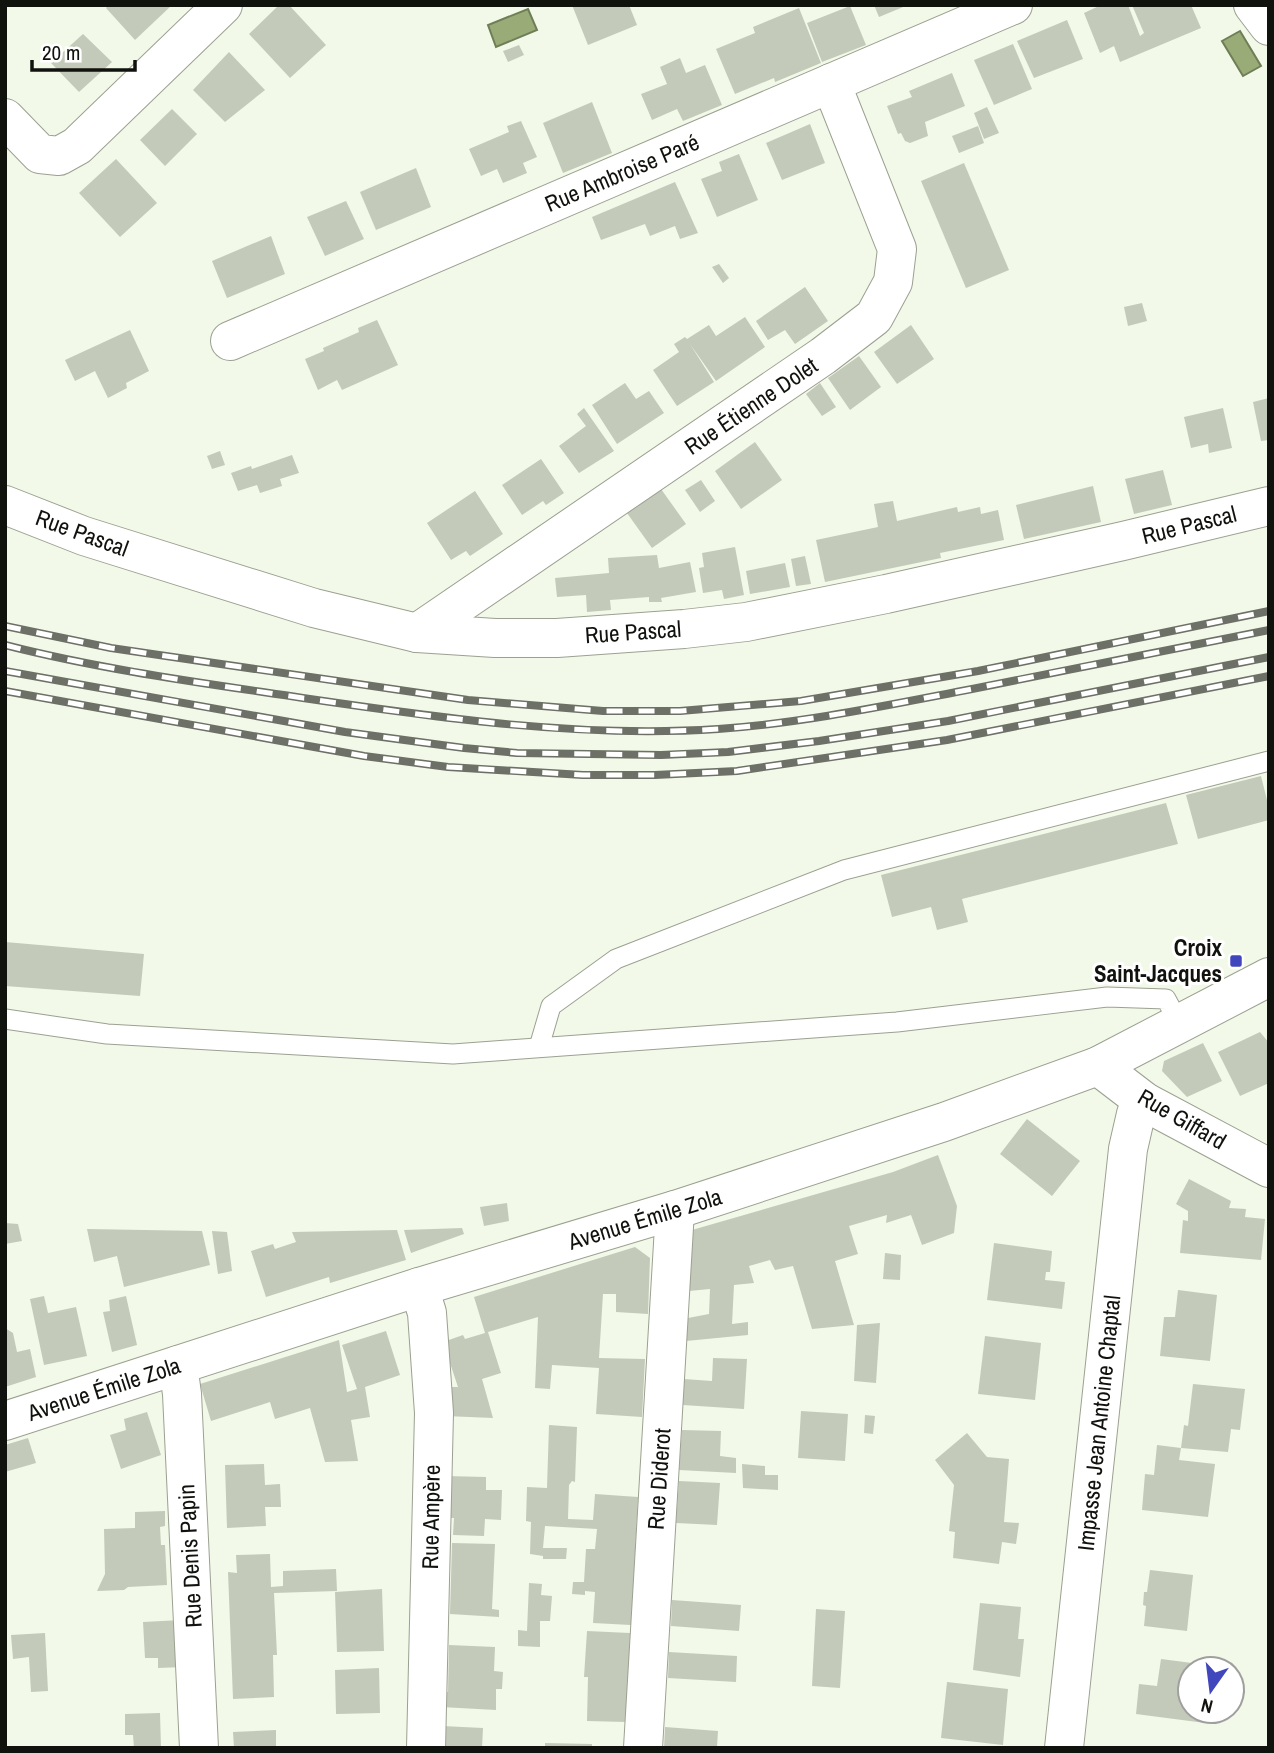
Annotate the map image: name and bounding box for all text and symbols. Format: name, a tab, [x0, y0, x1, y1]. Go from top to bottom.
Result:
scale bar	[32, 28, 135, 72]
text: 20 m	[42, 38, 80, 67]
street label: Rue Ambroise Paré	[540, 126, 704, 219]
street label: Rue Étienne Dolet	[678, 350, 823, 462]
street label: Rue Pascal	[1138, 498, 1239, 551]
street label: Rue Pascal	[32, 501, 133, 564]
street label: Rue Pascal	[584, 613, 682, 650]
place label: Croix Saint-Jacques	[1094, 932, 1223, 989]
marker: Croix Saint-Jacques	[1228, 953, 1244, 969]
street label: Rue Giffard	[1132, 1081, 1232, 1156]
street label: Avenue Émile Zola	[563, 1180, 726, 1257]
street label: Impasse Jean Antoine Chaptal	[1070, 1294, 1127, 1552]
street label: Avenue Émile Zola	[22, 1349, 185, 1428]
street label: Rue Diderot	[639, 1427, 678, 1531]
street label: Rue Ampère	[414, 1464, 447, 1570]
street label: Rue Denis Papin	[170, 1483, 209, 1629]
north arrow	[1176, 1655, 1246, 1725]
text: N	[1198, 1693, 1215, 1720]

